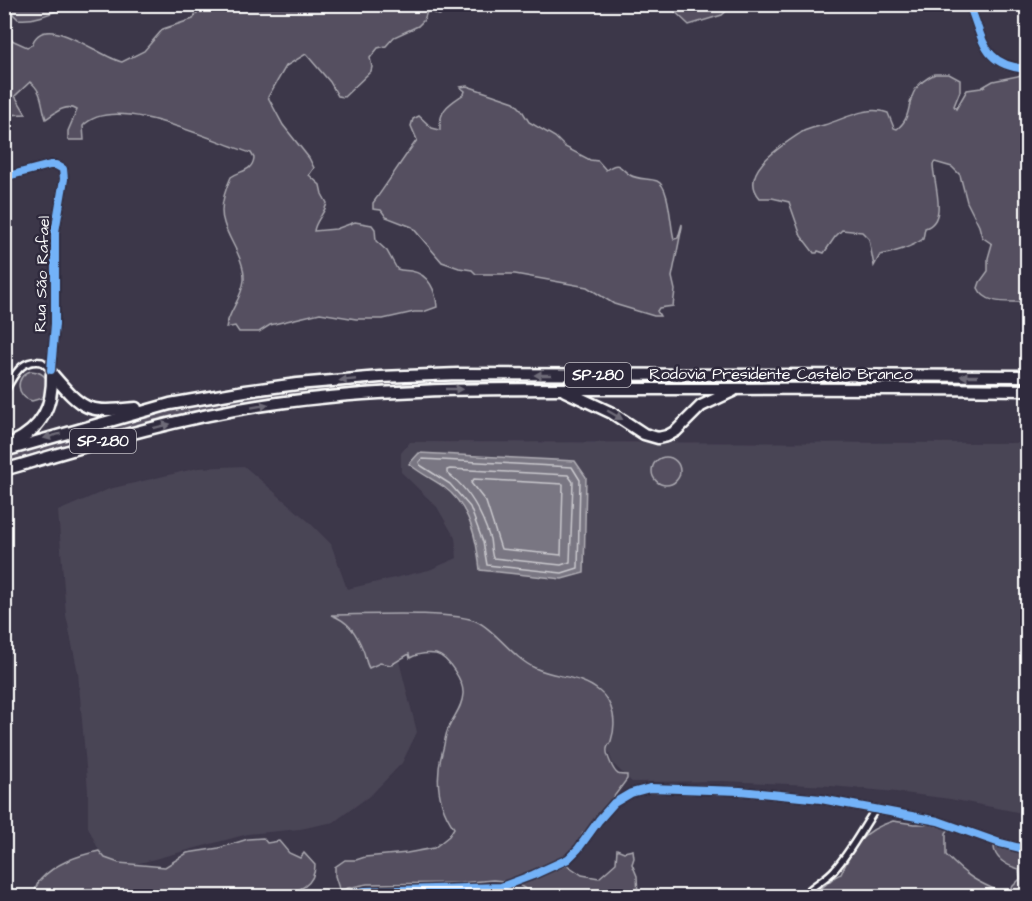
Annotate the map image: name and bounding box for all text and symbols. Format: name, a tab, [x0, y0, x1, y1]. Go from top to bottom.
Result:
street label: Rua São Rafael	[29, 216, 55, 332]
road number: SP-280	[565, 363, 631, 387]
street label: Rodovia Presidente Castelo Branco	[649, 363, 913, 385]
one-way arrow	[534, 370, 553, 380]
one-way arrow	[960, 371, 979, 381]
one-way arrow	[339, 375, 358, 384]
one-way arrow	[445, 384, 464, 394]
one-way arrow	[251, 401, 270, 410]
one-way arrow	[607, 410, 623, 421]
one-way arrow	[153, 421, 171, 431]
road number: SP-280	[70, 429, 136, 453]
one-way arrow	[43, 432, 62, 442]

